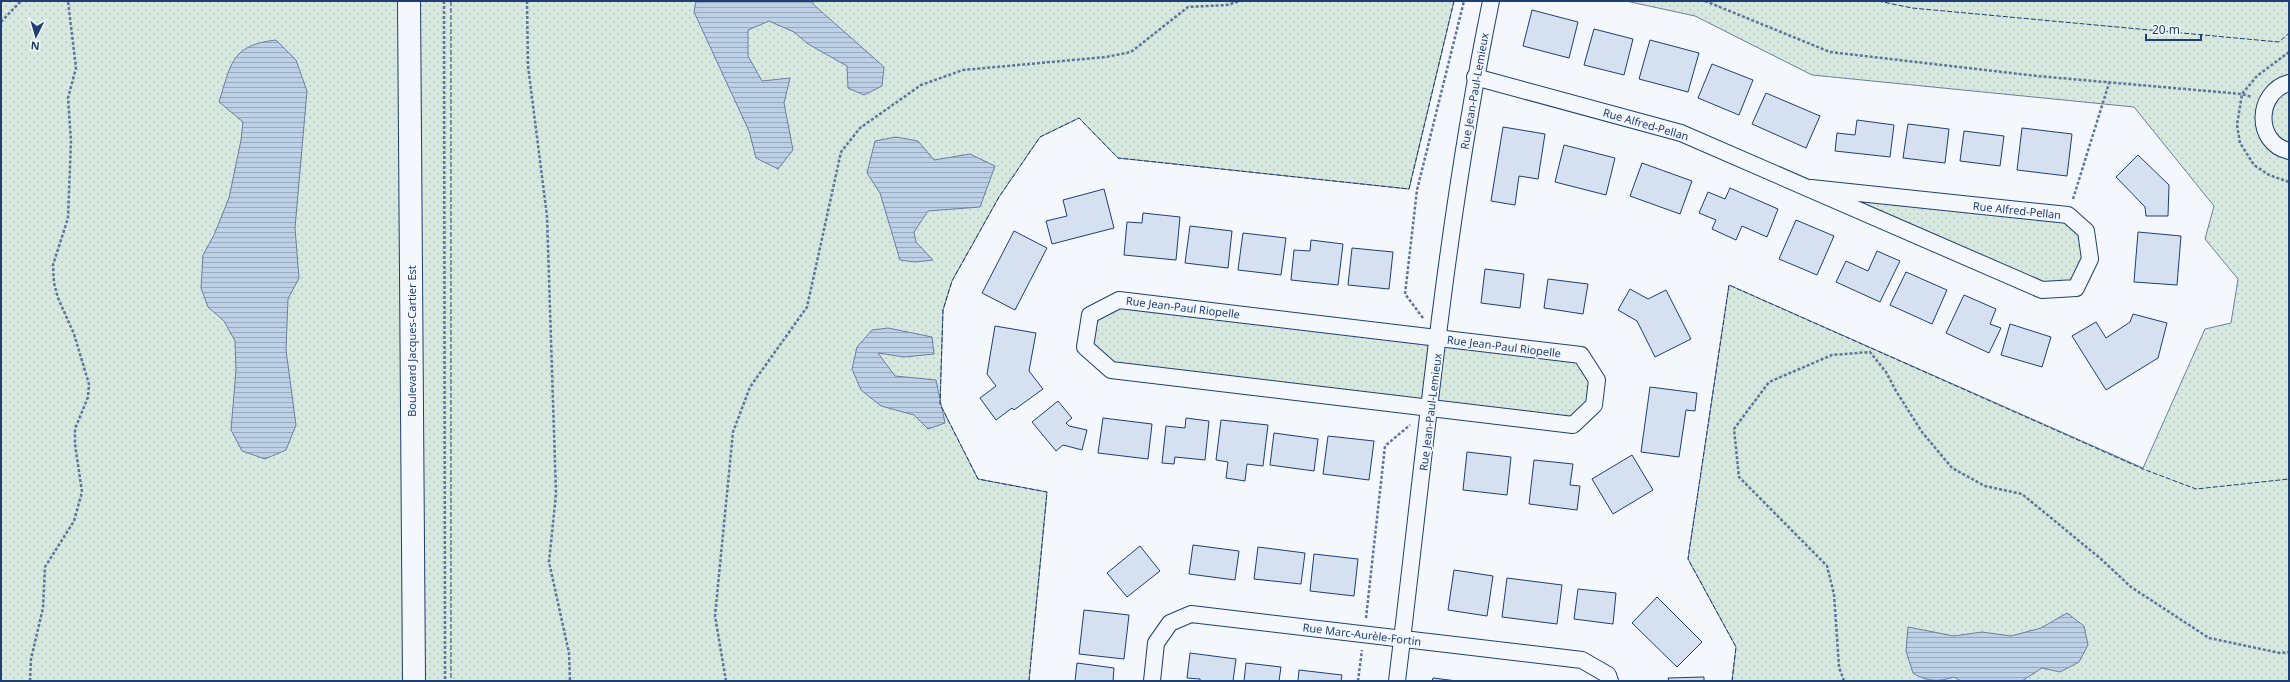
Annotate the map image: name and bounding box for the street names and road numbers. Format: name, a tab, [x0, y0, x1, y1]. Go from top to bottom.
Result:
street label: Rue Jean-Paul-Lemieux	[1456, 31, 1492, 151]
street label: Rue Alfred-Pellan	[1601, 105, 1691, 143]
street label: Rue Alfred-Pellan	[1972, 198, 2062, 222]
street label: Boulevard Jacques-Cartier Est	[404, 265, 419, 417]
street label: Rue Jean-Paul Riopelle	[1125, 293, 1241, 321]
street label: Rue Jean-Paul Riopelle	[1446, 332, 1562, 360]
street label: Rue Jean-Paul-Lemieux	[1415, 352, 1445, 472]
street label: Rue Marc-Aurèle-Fortin	[1302, 619, 1422, 649]

